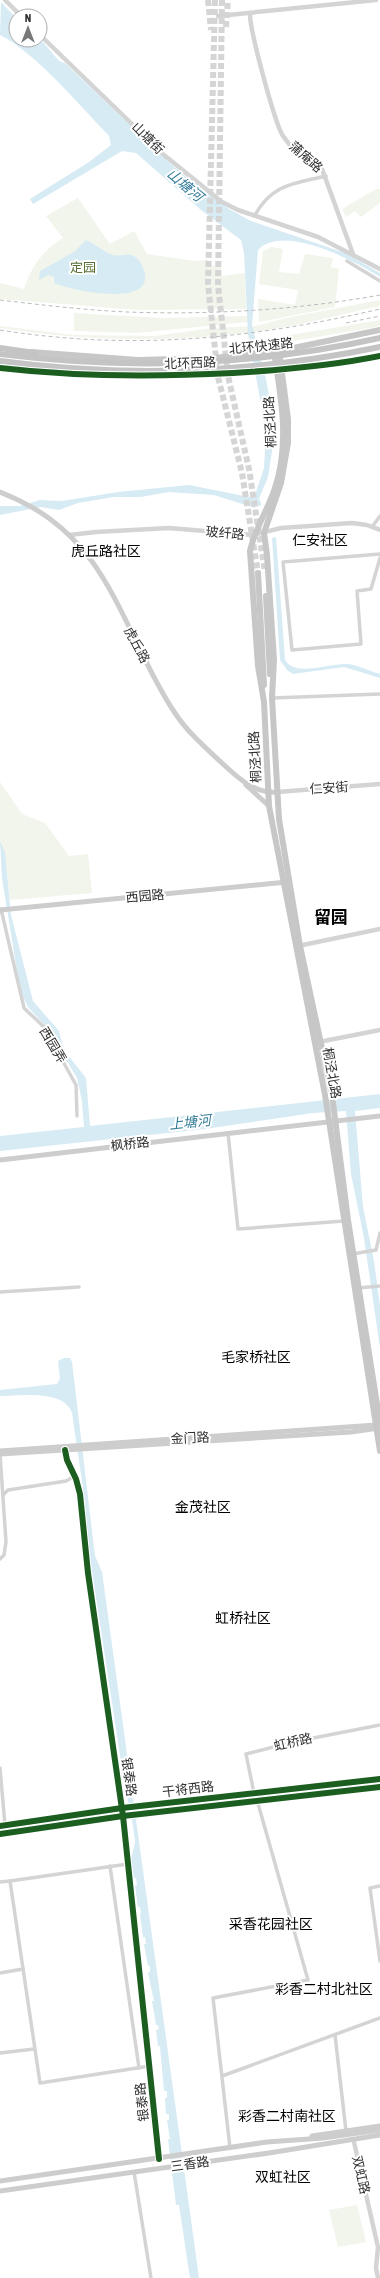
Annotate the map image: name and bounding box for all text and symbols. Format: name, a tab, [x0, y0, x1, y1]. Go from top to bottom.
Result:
north arrow	[8, 8, 48, 48]
text: N	[25, 12, 31, 24]
street label: 山塘街	[129, 119, 167, 157]
street label: 蒲庵路	[286, 139, 326, 175]
water label: 山塘河	[164, 165, 209, 207]
park label: 定园	[70, 260, 96, 275]
street label: 北环快速路	[228, 335, 294, 357]
street label: 北环西路	[164, 355, 216, 371]
street label: 桐泾北路	[261, 396, 279, 448]
street label: 玻纤路	[205, 524, 245, 542]
district label: 仁安社区	[292, 532, 348, 548]
district label: 虎丘路社区	[71, 543, 141, 559]
street label: 虎丘路	[121, 624, 153, 666]
street label: 桐泾北路	[246, 731, 264, 783]
street label: 仁安街	[309, 779, 349, 797]
street label: 西园路	[125, 887, 165, 905]
district label: 留园	[314, 907, 348, 927]
street label: 西园弄	[37, 1024, 69, 1066]
street label: 桐泾北路	[320, 1046, 344, 1100]
water label: 上塘河	[168, 1112, 215, 1132]
street label: 枫桥路	[110, 1134, 150, 1154]
district label: 毛家桥社区	[221, 1349, 291, 1365]
street label: 金门路	[170, 1429, 210, 1447]
district label: 金茂社区	[175, 1499, 231, 1515]
district label: 虹桥社区	[215, 1610, 271, 1626]
street label: 虹桥路	[272, 1730, 314, 1754]
street label: 银泰路	[119, 1757, 139, 1797]
street label: 干将西路	[161, 1778, 215, 1800]
district label: 采香花园社区	[229, 1916, 313, 1932]
district label: 彩香二村北社区	[275, 1981, 373, 1997]
street label: 银泰路	[133, 2082, 151, 2122]
district label: 彩香二村南社区	[238, 2108, 336, 2124]
street label: 三香路	[170, 2154, 210, 2174]
street label: 双虹路	[349, 2154, 373, 2196]
district label: 双虹社区	[255, 2169, 311, 2185]

